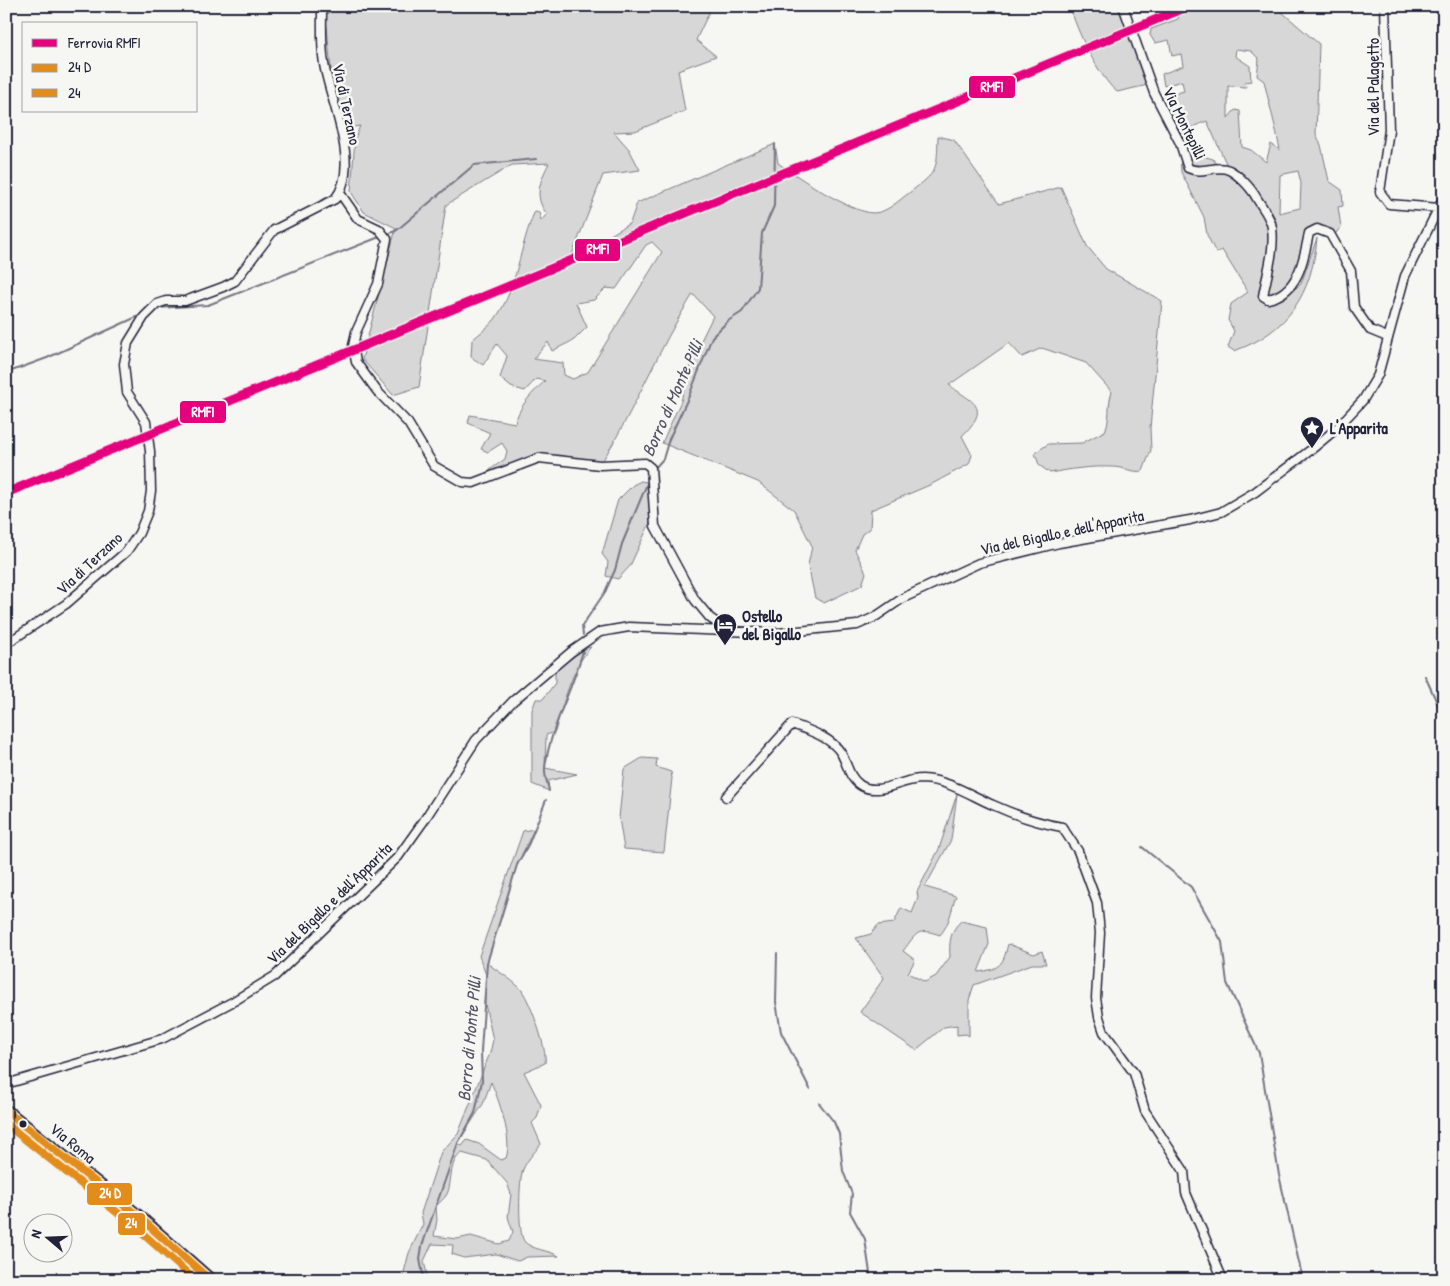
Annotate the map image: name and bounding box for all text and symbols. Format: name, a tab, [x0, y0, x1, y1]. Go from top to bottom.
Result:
legend	[22, 22, 198, 112]
text: Ferrovia RMFI	[67, 32, 141, 53]
street label: Via del Palagetto	[1362, 37, 1384, 136]
text: 24 D	[68, 56, 92, 77]
street label: Via di Terzano	[328, 61, 366, 147]
line badge: RMFI	[968, 75, 1016, 99]
text: RMFI	[980, 77, 1004, 96]
text: 24	[68, 82, 81, 103]
street label: Via Montepilli	[1158, 83, 1212, 163]
line badge: RMFI	[574, 238, 621, 262]
text: RMFI	[586, 239, 610, 258]
water label: Borro di Monte Pilli	[635, 334, 710, 460]
line badge: RMFI	[179, 400, 227, 424]
text: RMFI	[191, 402, 215, 421]
place icon: L'Apparita	[1299, 415, 1325, 449]
place label: L'Apparita	[1330, 417, 1389, 440]
street label: Via del Bigallo e dell'Apparita	[978, 504, 1146, 560]
street label: Via di Terzano	[51, 526, 127, 599]
place label: Ostello del Bigallo	[742, 605, 802, 646]
hotel icon: Ostello del Bigallo	[712, 612, 738, 646]
street label: Via del Bigallo e dell'Apparita	[261, 837, 397, 969]
water label: Borro di Monte Pilli	[451, 974, 487, 1102]
street label: Via Roma	[45, 1118, 101, 1168]
unlabelled marker	[18, 1119, 28, 1129]
line badge: 24 D	[86, 1182, 133, 1206]
text: 24 D	[99, 1183, 121, 1202]
line badge: 24	[117, 1212, 146, 1236]
text: 24	[125, 1213, 138, 1232]
north arrow	[22, 1214, 72, 1264]
text: N	[25, 1226, 46, 1240]

